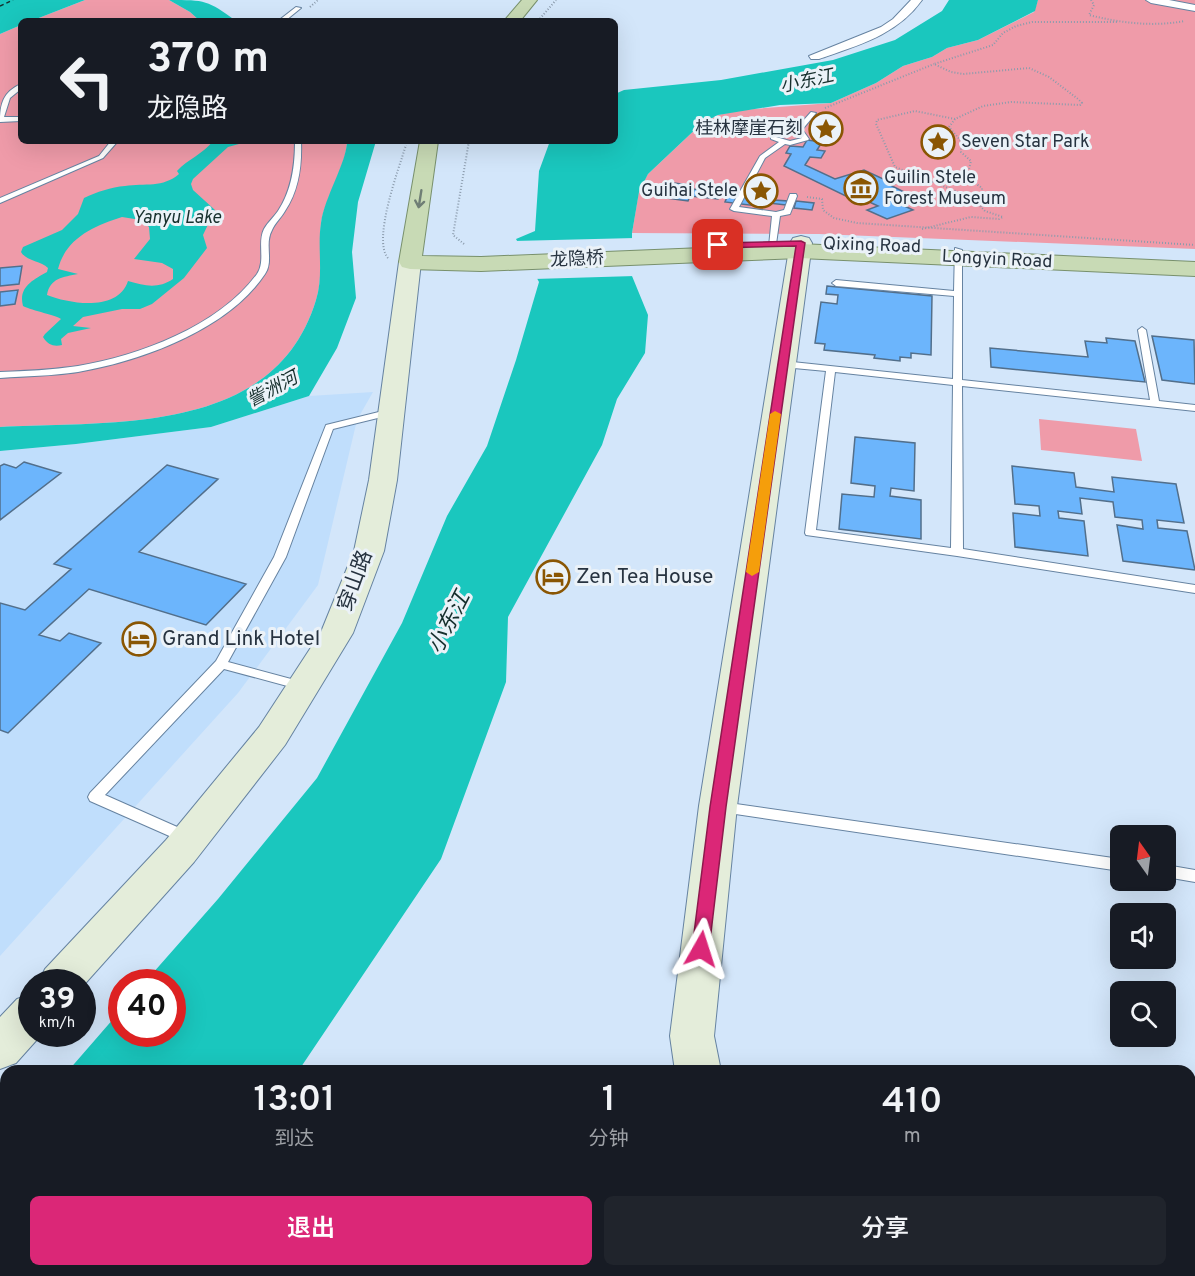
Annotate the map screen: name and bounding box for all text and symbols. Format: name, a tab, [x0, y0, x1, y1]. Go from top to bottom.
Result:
text: 370 m	[147, 34, 269, 87]
icon: left	[48, 42, 126, 120]
water label: 小东江	[778, 65, 838, 99]
text: 龙隐路	[147, 93, 228, 127]
place icon: 桂林摩崖石刻	[808, 111, 844, 147]
place label: 桂林摩崖石刻	[695, 118, 803, 141]
place icon: Seven Star Park	[920, 124, 956, 160]
place label: Seven Star Park	[961, 131, 1089, 154]
place label: Guilin Stele Forest Museum	[884, 167, 1006, 211]
museum icon: Guilin Stele Forest Museum	[843, 170, 879, 206]
place icon: Guihai Stele	[743, 173, 779, 209]
place label: Guihai Stele	[641, 180, 738, 203]
one-way arrow	[415, 188, 426, 208]
water label: Yanyu Lake	[133, 207, 222, 230]
pin	[692, 219, 743, 270]
icon: arrive	[701, 228, 734, 261]
street label: Qixing Road	[823, 233, 921, 259]
street label: Longyin Road	[941, 246, 1053, 274]
street label: 龙隐桥	[549, 247, 605, 273]
water label: 訾洲河	[244, 366, 305, 413]
street label: 穿山路	[333, 547, 379, 615]
hotel icon: Zen Tea House	[535, 559, 571, 595]
place label: Zen Tea House	[576, 564, 713, 591]
water label: 小东江	[423, 586, 478, 659]
hotel icon: Grand Link Hotel	[121, 621, 157, 657]
place label: Grand Link Hotel	[162, 626, 320, 653]
north arrow	[1110, 825, 1176, 891]
map controls	[1110, 825, 1176, 1047]
button: sound	[1110, 903, 1176, 969]
position arrow	[669, 917, 733, 981]
speed limit sign: 40	[108, 969, 186, 1047]
button: search	[1110, 981, 1176, 1047]
text: 39	[39, 982, 75, 1019]
text: km/h	[39, 1014, 75, 1033]
text: 13:01	[253, 1078, 335, 1124]
text: 1	[602, 1078, 616, 1124]
text: 410	[882, 1080, 943, 1126]
text: m	[904, 1124, 921, 1150]
text: 到达	[274, 1127, 314, 1153]
text: 分钟	[589, 1127, 629, 1153]
button: 退出	[30, 1196, 592, 1265]
button: 分享	[604, 1196, 1166, 1265]

